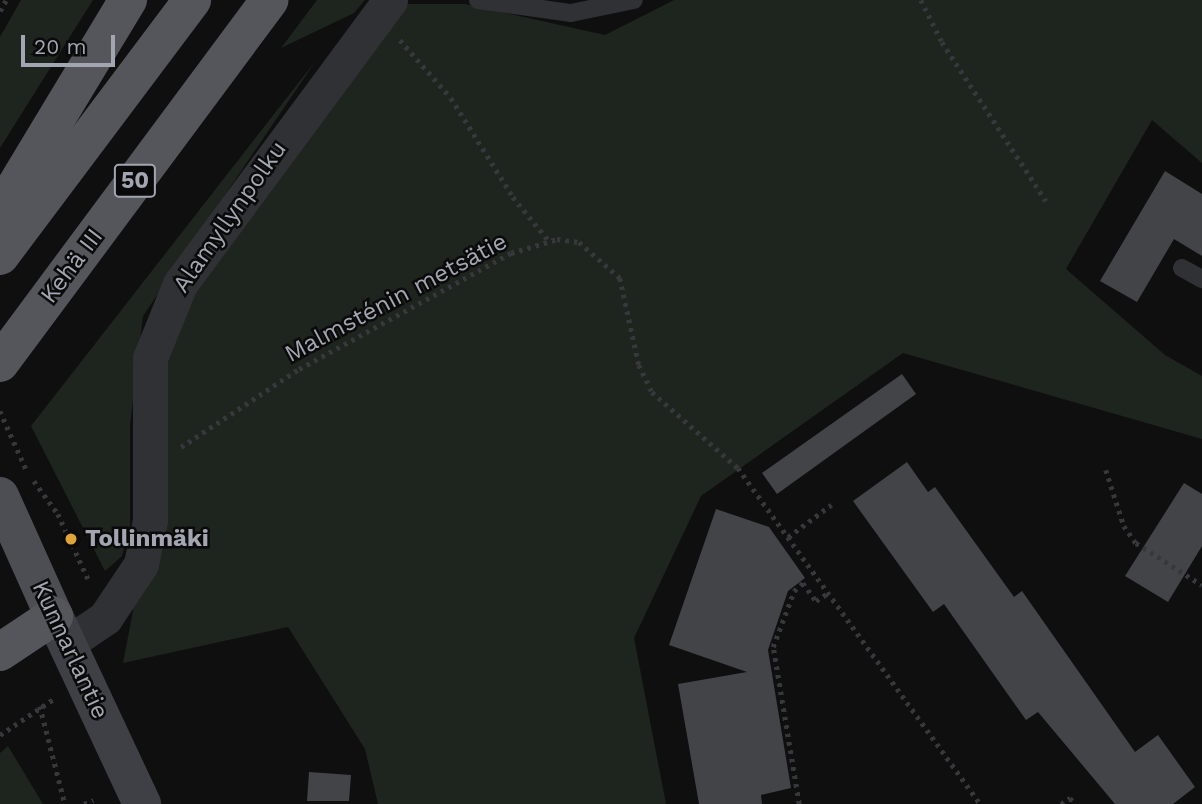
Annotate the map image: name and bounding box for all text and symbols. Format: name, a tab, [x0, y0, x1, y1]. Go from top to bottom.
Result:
scale bar	[24, 21, 119, 65]
text: 20 m	[34, 34, 86, 59]
street label: Alamyllynpolku	[167, 136, 293, 298]
road number: 50	[112, 162, 158, 200]
street label: Kehä III	[34, 223, 110, 309]
street label: Malmsténin metsätie	[280, 227, 512, 369]
place label: Tollinmäki	[85, 525, 209, 553]
marker: Tollinmäki	[63, 531, 79, 547]
street label: Kunnarlantie	[25, 576, 115, 724]

